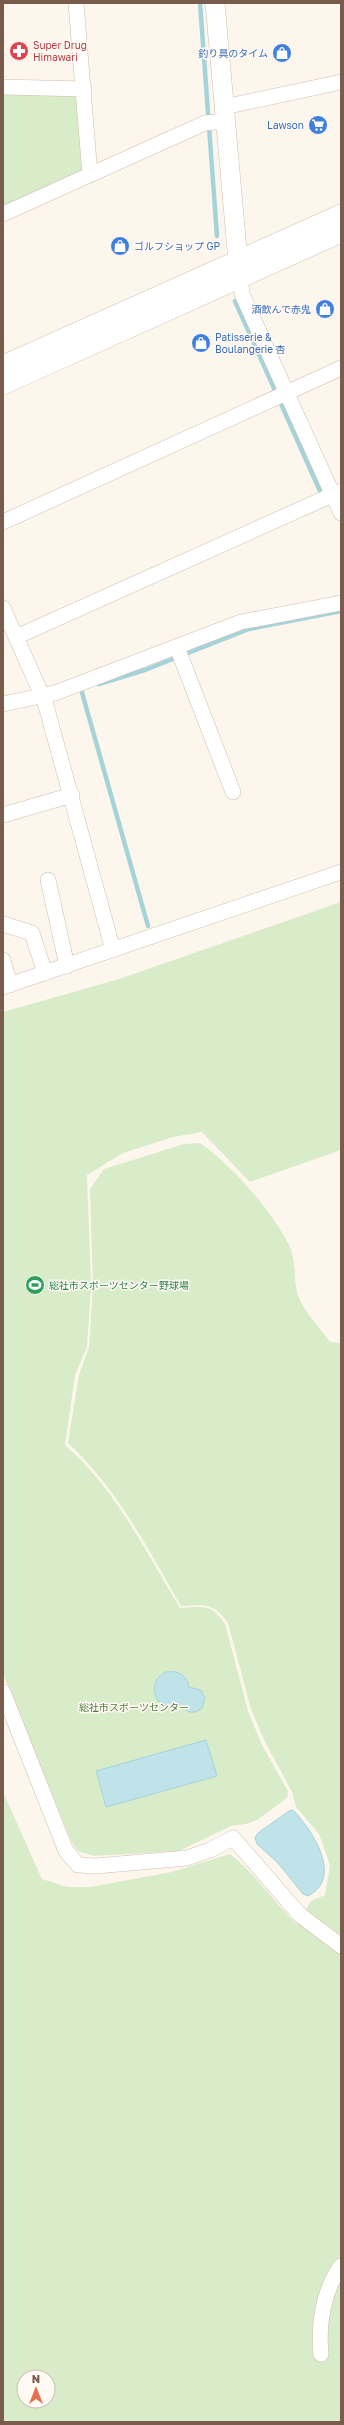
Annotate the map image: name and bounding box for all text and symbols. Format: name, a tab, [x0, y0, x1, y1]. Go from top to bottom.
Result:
place label: Super Drug Himawari	[33, 39, 87, 63]
pharmacy icon: Super Drug Himawari	[8, 40, 30, 62]
shop icon: 釣り具のタイム	[271, 42, 293, 64]
place label: 釣り具のタイム	[198, 47, 268, 59]
supermarket icon: Lawson	[307, 114, 329, 136]
place label: Lawson	[267, 119, 304, 131]
shop icon: ゴルフショップ GP	[109, 235, 131, 257]
place label: ゴルフショップ GP	[134, 240, 221, 252]
shop icon: 酒飲んで赤鬼	[314, 298, 336, 320]
place label: 酒飲んで赤鬼	[252, 303, 311, 315]
place label: Patisserie & Boulangerie 杏	[215, 331, 286, 355]
shop icon: Patisserie & Boulangerie 杏	[190, 332, 212, 354]
sports icon: 総社市スポーツセンター野球場	[24, 1274, 46, 1296]
place label: 総社市スポーツセンター野球場	[49, 1279, 189, 1291]
park label: 総社市スポーツセンター	[79, 1701, 189, 1713]
north arrow	[16, 2369, 56, 2409]
text: N	[32, 2372, 40, 2385]

